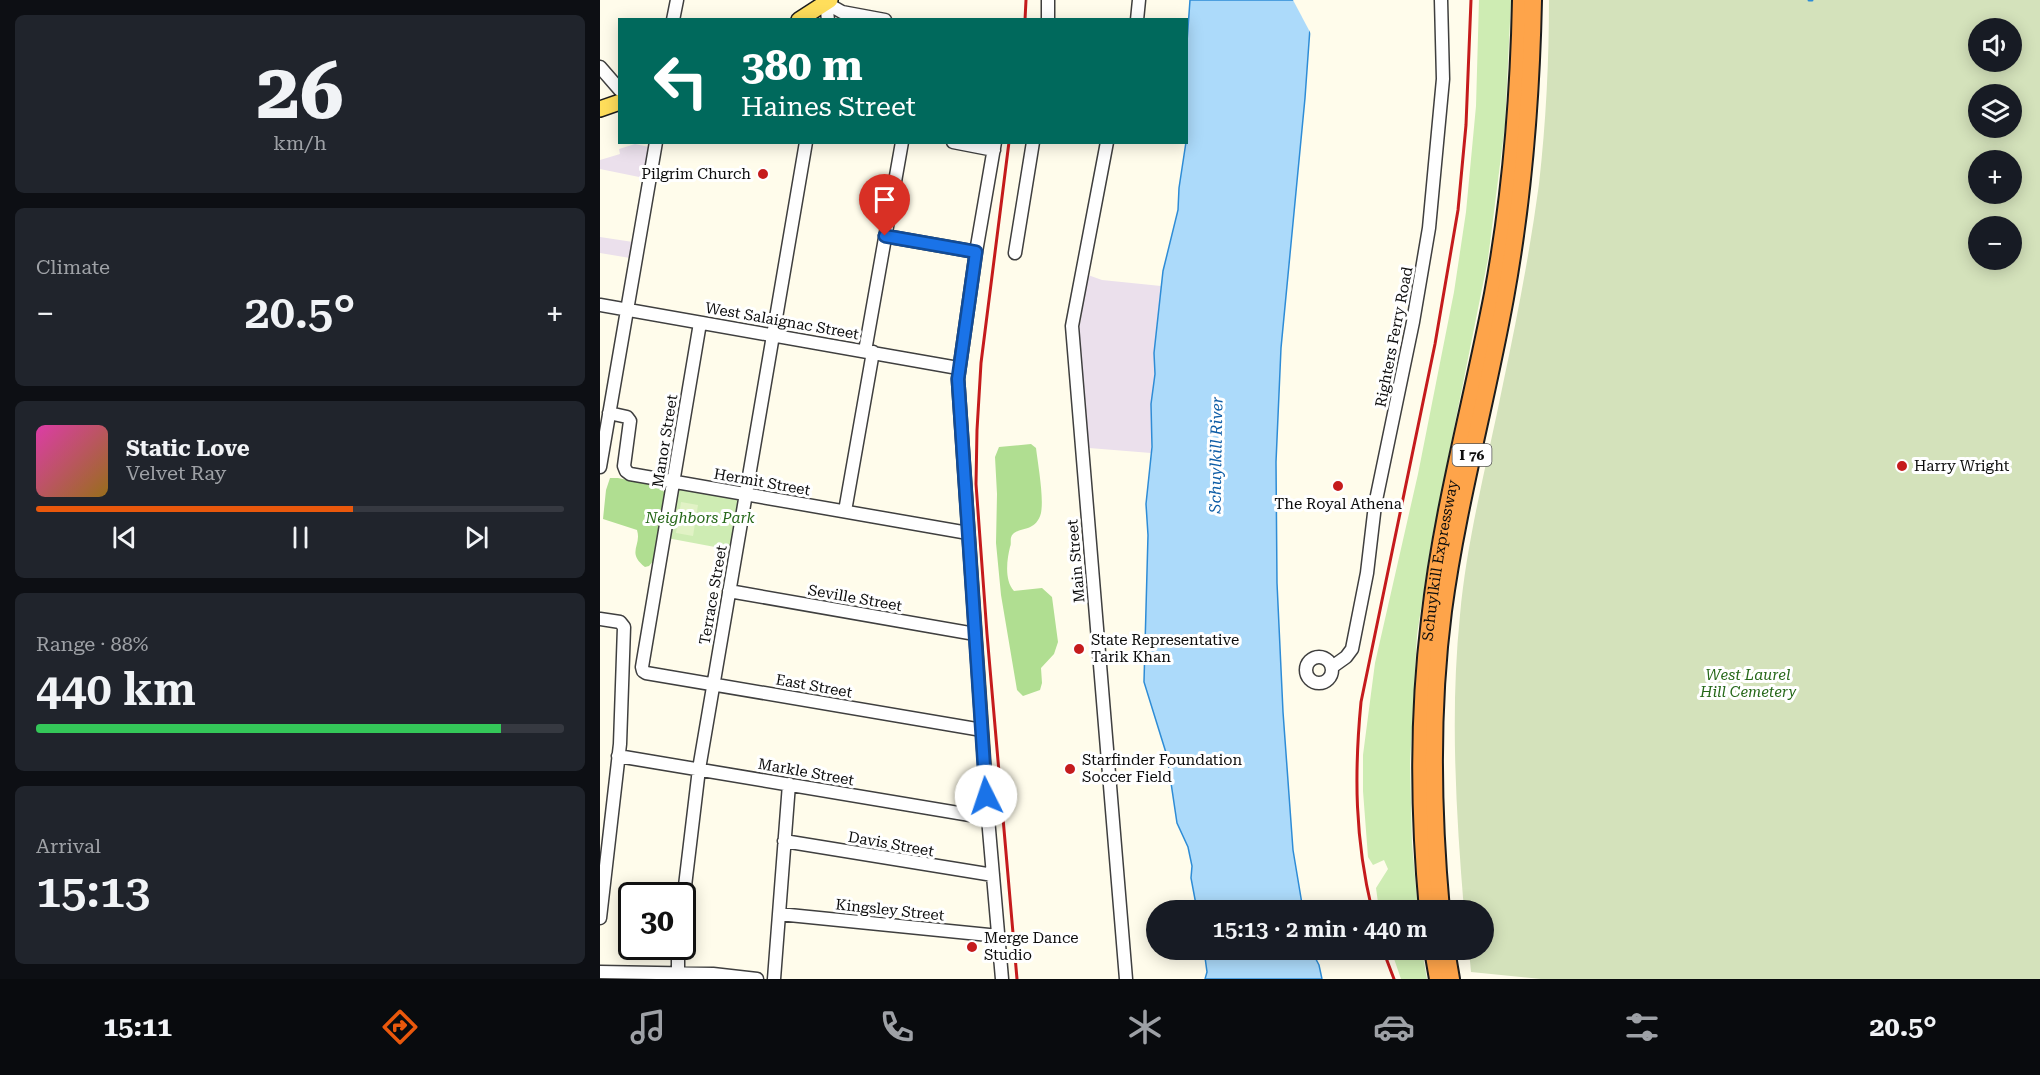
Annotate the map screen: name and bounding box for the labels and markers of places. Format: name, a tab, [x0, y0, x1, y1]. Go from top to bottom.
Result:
place label: Pilgrim Church	[641, 165, 751, 183]
marker: Pilgrim Church	[756, 167, 770, 181]
pin	[859, 174, 910, 236]
place label: Harry Wright	[1914, 457, 2010, 475]
marker: Harry Wright	[1895, 459, 1909, 473]
marker: The Royal Athena	[1331, 479, 1345, 493]
place label: The Royal Athena	[1274, 495, 1402, 513]
place label: State Representative Tarik Khan	[1091, 631, 1239, 666]
marker: State Representative Tarik Khan	[1072, 642, 1086, 656]
place label: Starfinder Foundation Soccer Field	[1082, 751, 1242, 786]
marker: Starfinder Foundation Soccer Field	[1063, 762, 1077, 776]
place label: Merge Dance Studio	[984, 929, 1079, 964]
marker: Merge Dance Studio	[965, 940, 979, 954]

